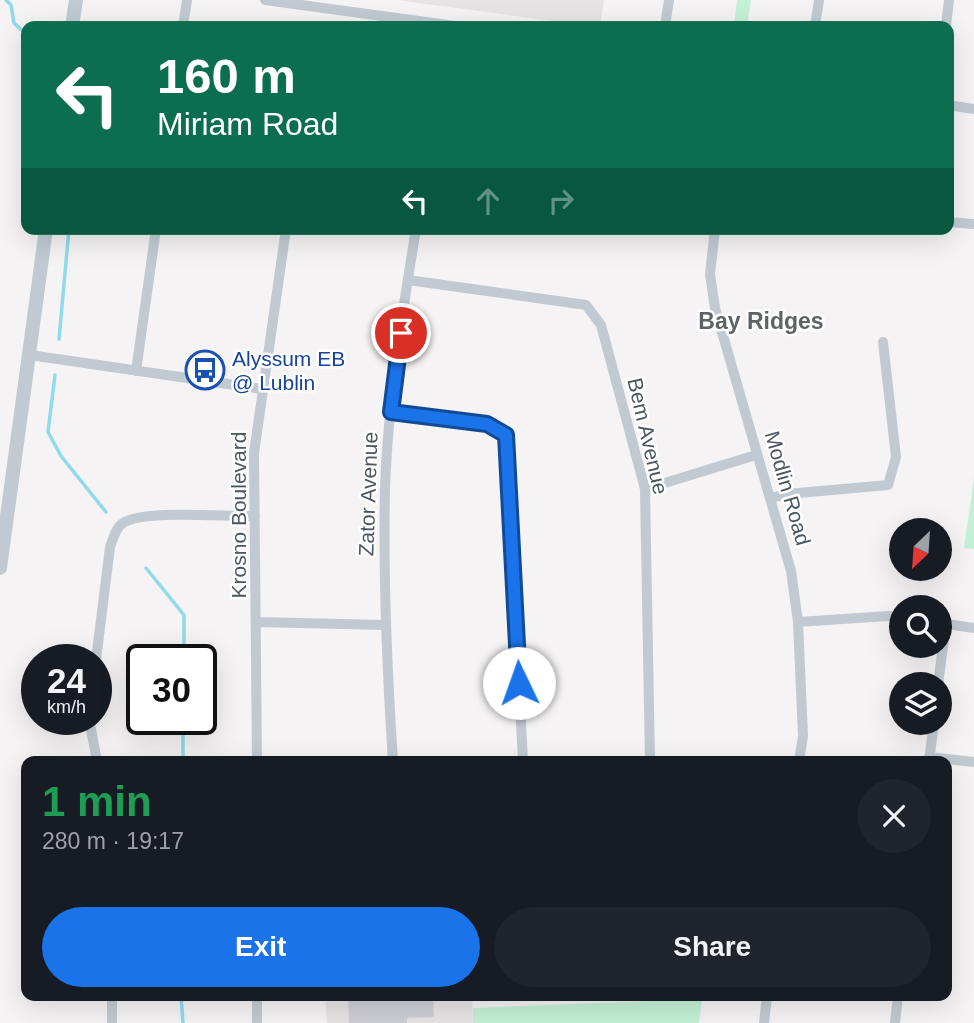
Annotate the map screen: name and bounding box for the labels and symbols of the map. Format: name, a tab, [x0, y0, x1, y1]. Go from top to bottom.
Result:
pin	[371, 303, 431, 363]
district label: Bay Ridges	[698, 308, 824, 334]
place label: Alyssum EB @ Lublin	[232, 347, 345, 394]
bus stop icon: Alyssum EB @ Lublin	[184, 349, 226, 391]
street label: Bem Avenue	[623, 376, 673, 496]
street label: Modlin Road	[761, 428, 815, 548]
street label: Zator Avenue	[354, 431, 382, 557]
street label: Krosno Boulevard	[227, 432, 250, 598]
north arrow	[889, 518, 952, 581]
speed limit sign: 30	[126, 644, 217, 735]
position arrow	[482, 646, 556, 720]

